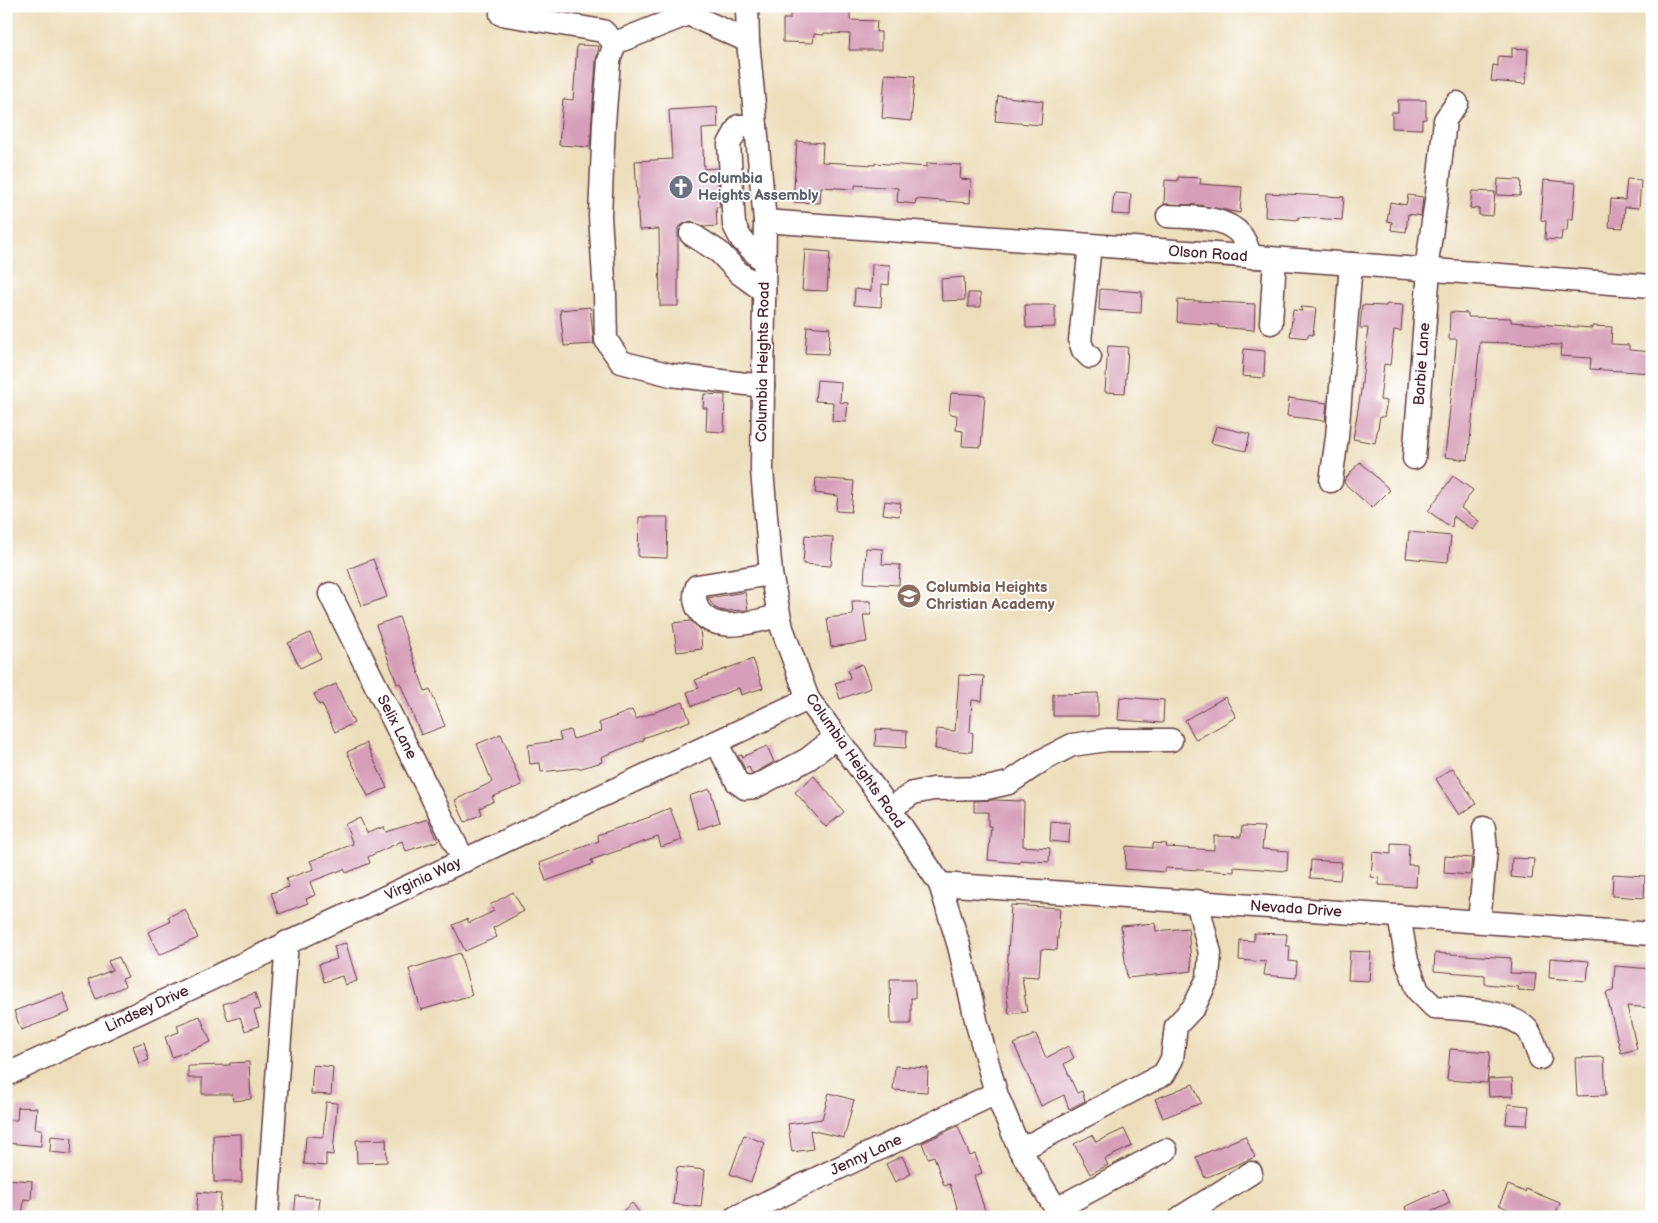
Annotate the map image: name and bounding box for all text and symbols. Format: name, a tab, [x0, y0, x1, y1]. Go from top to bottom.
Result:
place label: Columbia Heights Assembly	[698, 169, 818, 205]
church icon: Columbia Heights Assembly	[668, 174, 694, 200]
street label: Olson Road	[1168, 242, 1248, 266]
street label: Columbia Heights Road	[752, 282, 774, 442]
street label: Barbie Lane	[1410, 322, 1434, 406]
place label: Columbia Heights Christian Academy	[926, 578, 1055, 614]
school or university icon: Columbia Heights Christian Academy	[896, 583, 922, 609]
street label: Columbia Heights Road	[801, 690, 909, 832]
street label: Selix Lane	[373, 692, 421, 763]
street label: Virginia Way	[382, 853, 464, 905]
street label: Nevada Drive	[1249, 896, 1343, 922]
street label: Lindsey Drive	[102, 981, 192, 1037]
street label: Jenny Lane	[827, 1130, 905, 1180]

